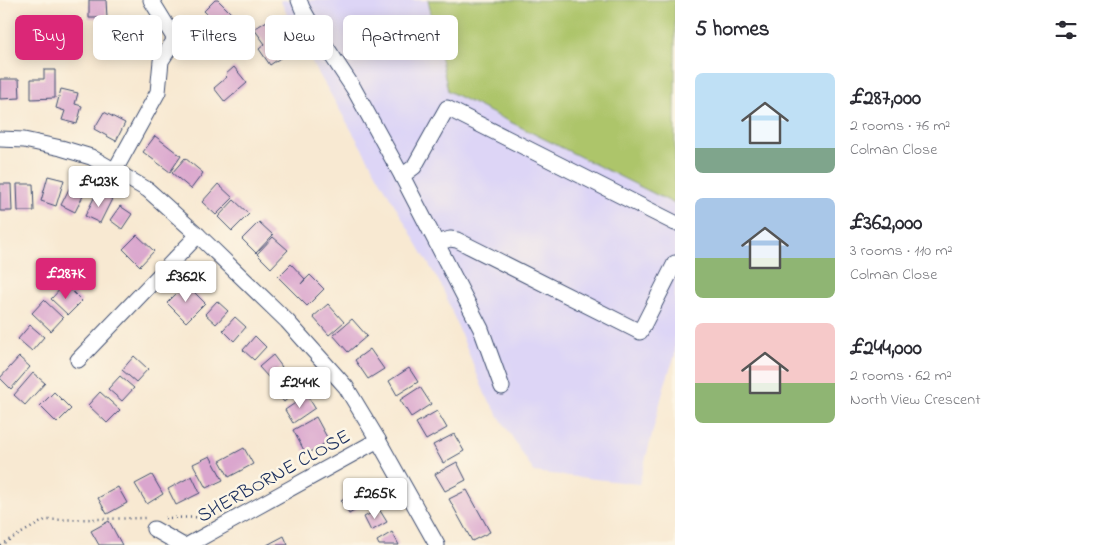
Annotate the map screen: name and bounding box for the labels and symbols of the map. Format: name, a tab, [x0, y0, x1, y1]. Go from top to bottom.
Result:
pin: £423K	[64, 166, 134, 208]
pin: £287K	[31, 258, 101, 300]
pin: £362K	[151, 260, 221, 303]
pin: £244K	[265, 366, 335, 409]
street label: SHERBORNE CLOSE	[192, 423, 356, 531]
pin: £265K	[340, 478, 410, 520]

